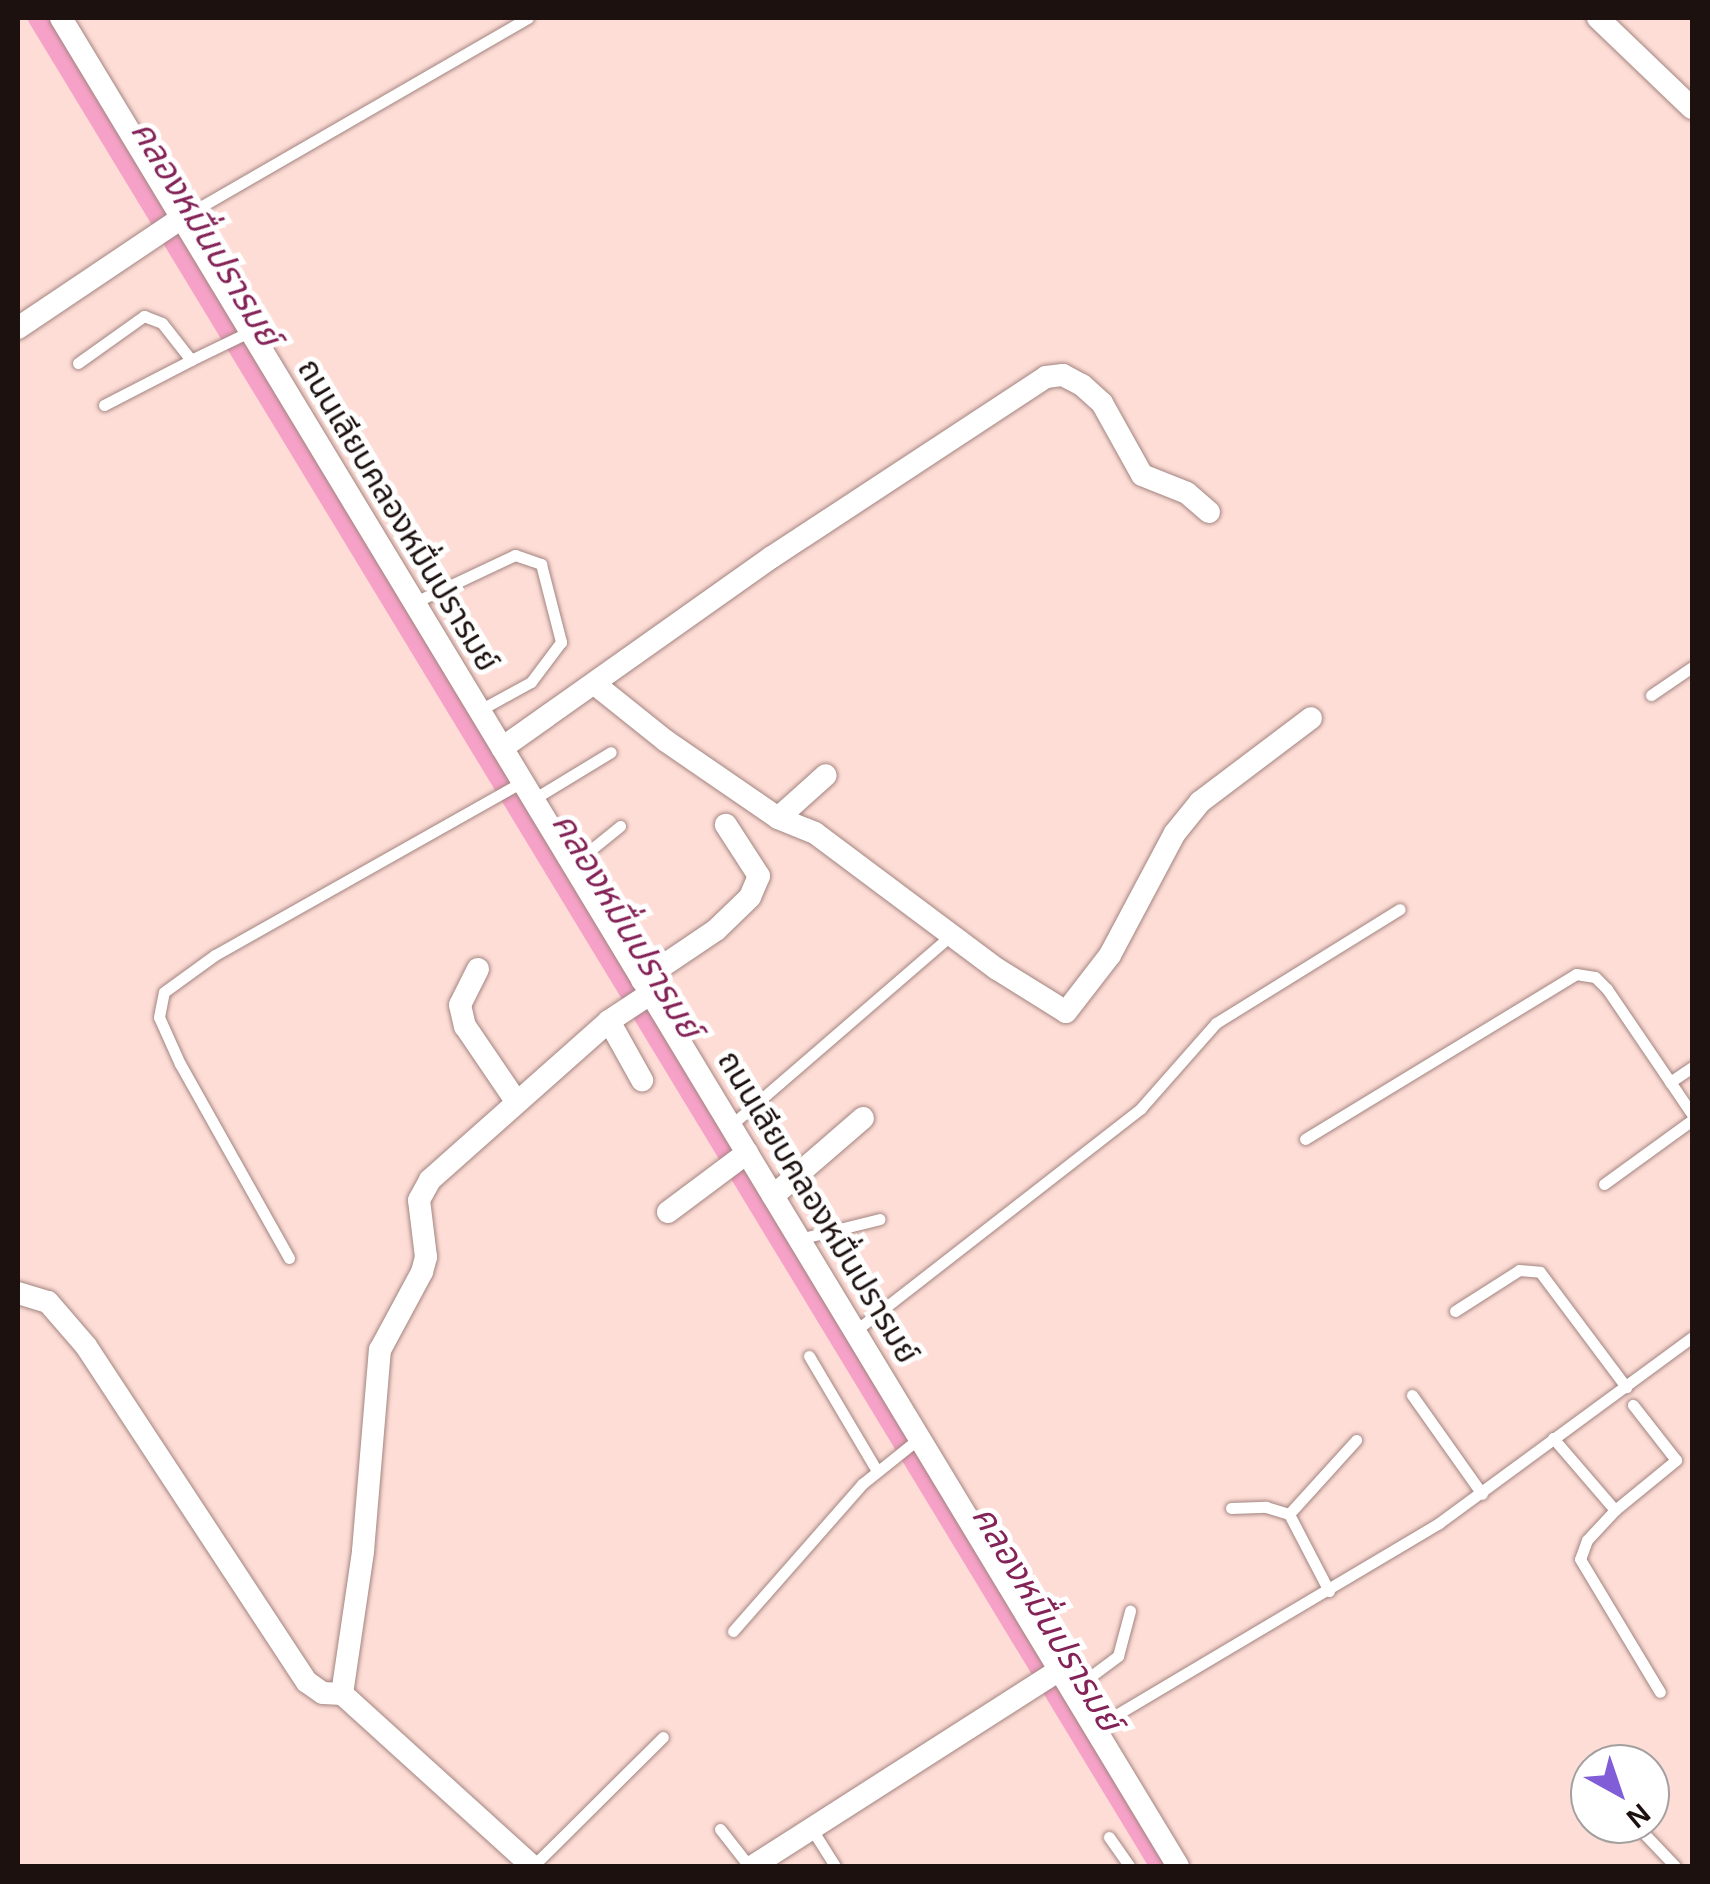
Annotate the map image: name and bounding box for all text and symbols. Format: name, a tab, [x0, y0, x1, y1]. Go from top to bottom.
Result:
water label: คลองหมื่นปรารมย์	[122, 113, 290, 353]
street label: ถนนเลียบคลองหมื่นปรารมย์	[289, 352, 507, 678]
water label: คลองหมื่นปรารมย์	[543, 805, 711, 1045]
street label: ถนนเลียบคลองหมื่นปรารมย์	[709, 1044, 927, 1370]
water label: คลองหมื่นปรารมย์	[963, 1498, 1131, 1738]
north arrow	[1570, 1744, 1670, 1844]
text: N	[1621, 1797, 1656, 1834]

